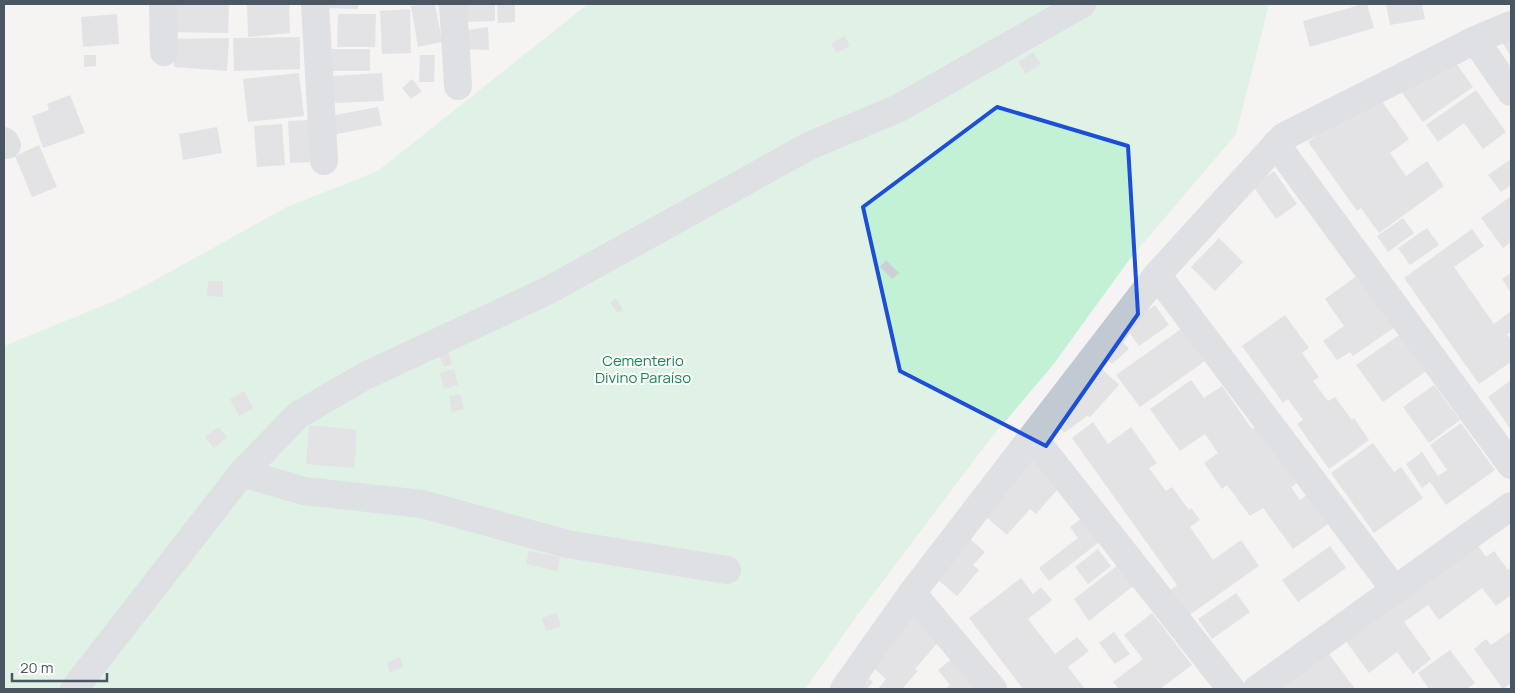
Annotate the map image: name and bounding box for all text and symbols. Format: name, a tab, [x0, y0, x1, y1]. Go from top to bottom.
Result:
park label: Cementerio Divino Paraíso	[595, 350, 691, 388]
scale bar	[12, 650, 108, 682]
text: 20 m	[20, 657, 53, 678]

